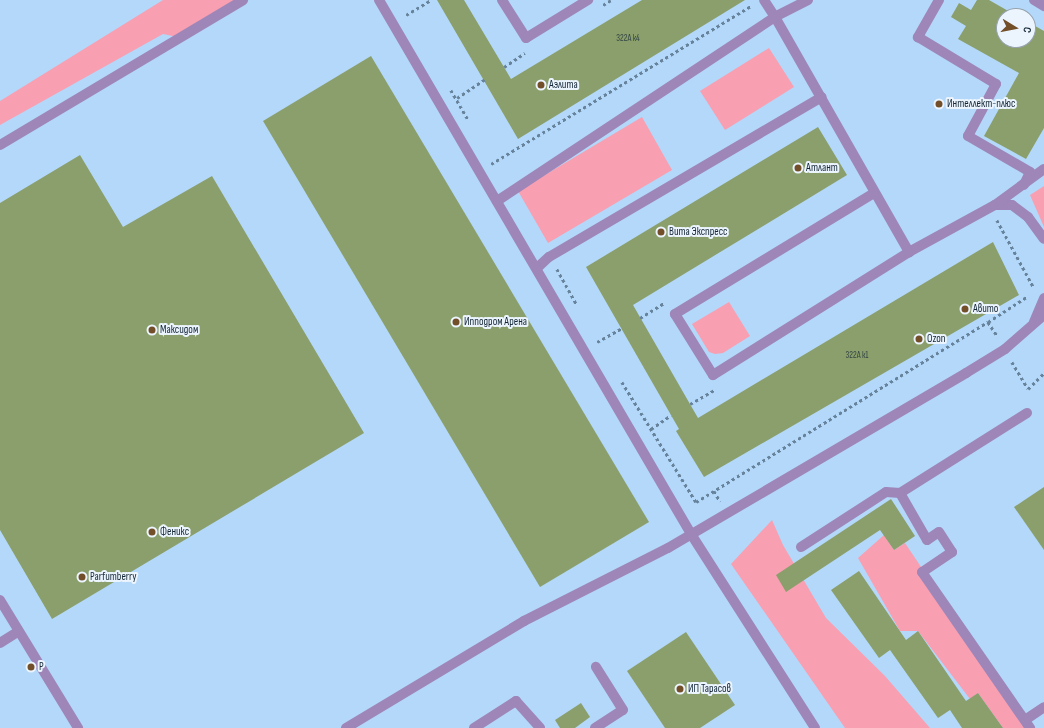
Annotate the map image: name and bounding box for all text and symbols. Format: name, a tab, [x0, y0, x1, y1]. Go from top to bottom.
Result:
north arrow	[996, 8, 1036, 48]
text: С	[1020, 26, 1034, 34]
house number: 322А к4	[616, 34, 640, 44]
place label: Аэлита	[549, 78, 578, 92]
marker: Аэлита	[536, 80, 546, 90]
place label: Интеллект-плюс	[947, 97, 1015, 111]
marker: Интеллект-плюс	[934, 99, 944, 109]
place label: Атлант	[806, 161, 838, 175]
marker: Атлант	[793, 163, 803, 173]
place label: Вита Экспресс	[669, 225, 727, 239]
marker: Вита Экспресс	[656, 227, 666, 237]
place label: Авито	[973, 302, 998, 316]
marker: Авито	[960, 304, 970, 314]
place label: Ипподром Арена	[464, 315, 527, 329]
marker: Ипподром Арена	[451, 317, 461, 327]
place label: Максидом	[160, 323, 198, 337]
marker: Максидом	[147, 325, 157, 335]
place label: Ozon	[927, 332, 945, 346]
marker: Ozon	[914, 334, 924, 344]
house number: 322А к1	[845, 351, 869, 361]
place label: Феникс	[160, 525, 189, 539]
marker: Феникс	[147, 527, 157, 537]
place label: Parfumberry	[90, 570, 137, 584]
marker: Parfumberry	[77, 572, 87, 582]
place label: P	[39, 660, 44, 674]
marker: P	[26, 662, 36, 672]
place label: ИП Тарасов	[688, 682, 731, 696]
marker: ИП Тарасов	[675, 684, 685, 694]

